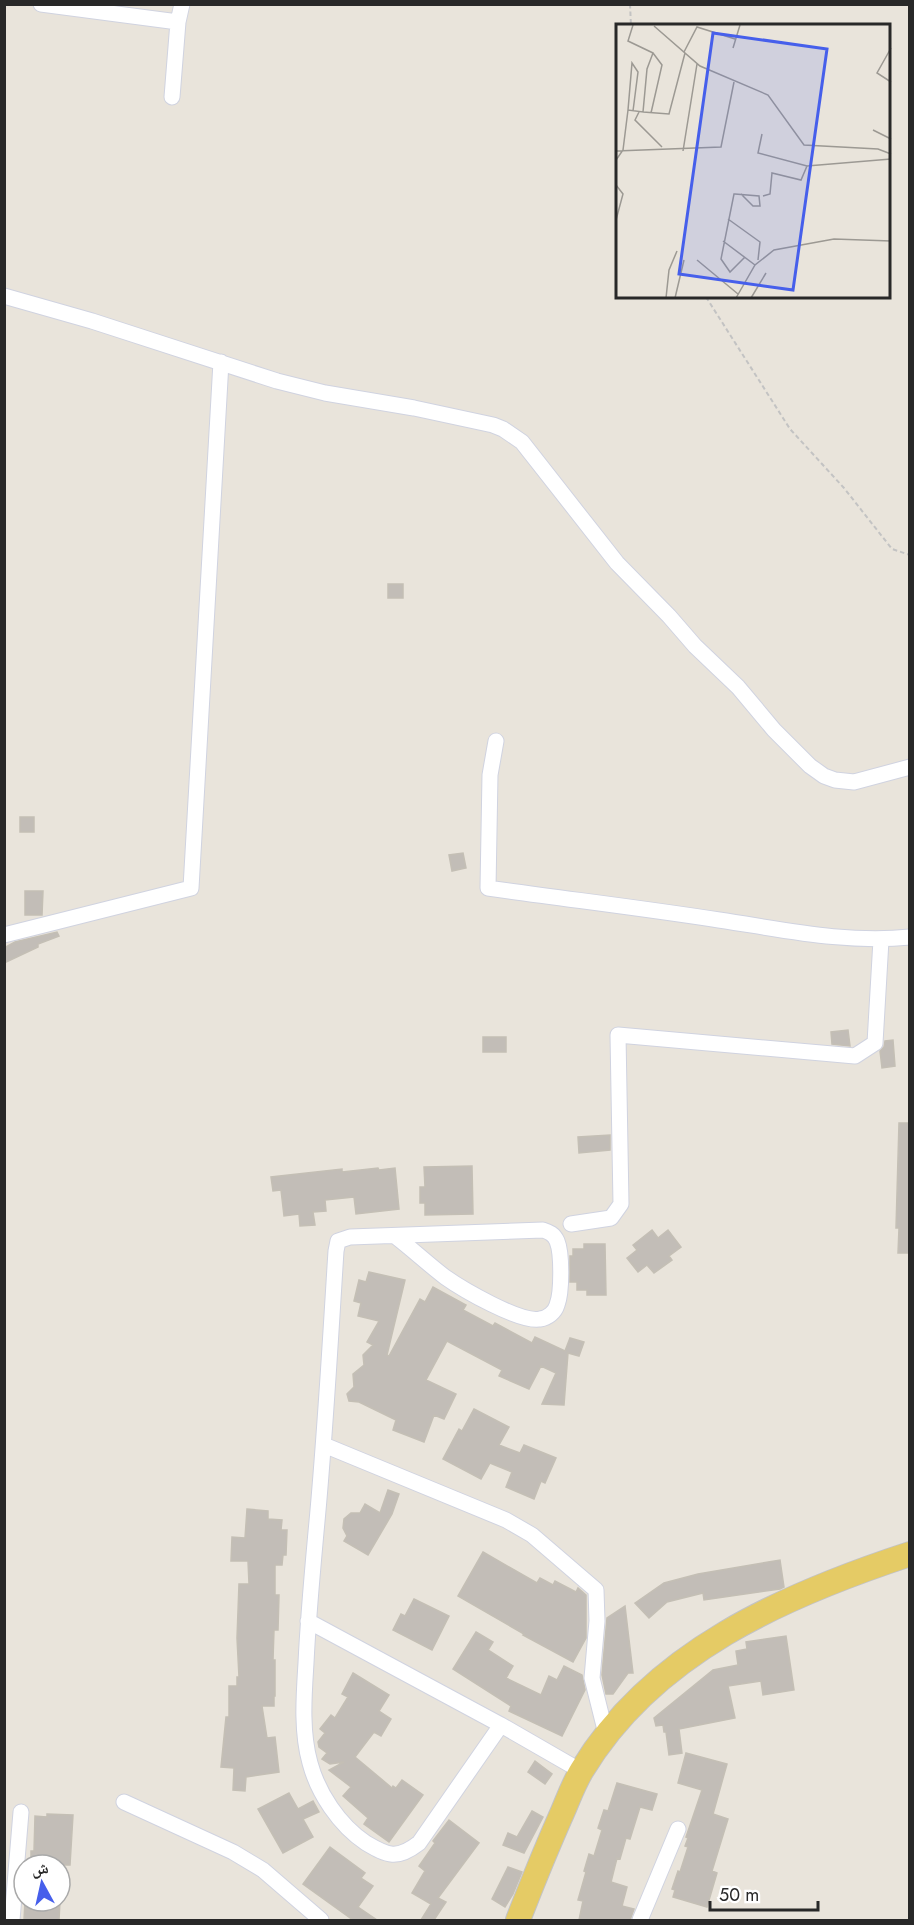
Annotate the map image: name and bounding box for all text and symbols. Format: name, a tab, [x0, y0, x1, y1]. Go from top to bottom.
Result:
inset map	[616, 24, 890, 298]
north arrow	[12, 1853, 72, 1913]
text: ش	[30, 1856, 50, 1881]
scale bar	[710, 1874, 818, 1912]
text: 50 m	[719, 1882, 759, 1908]

